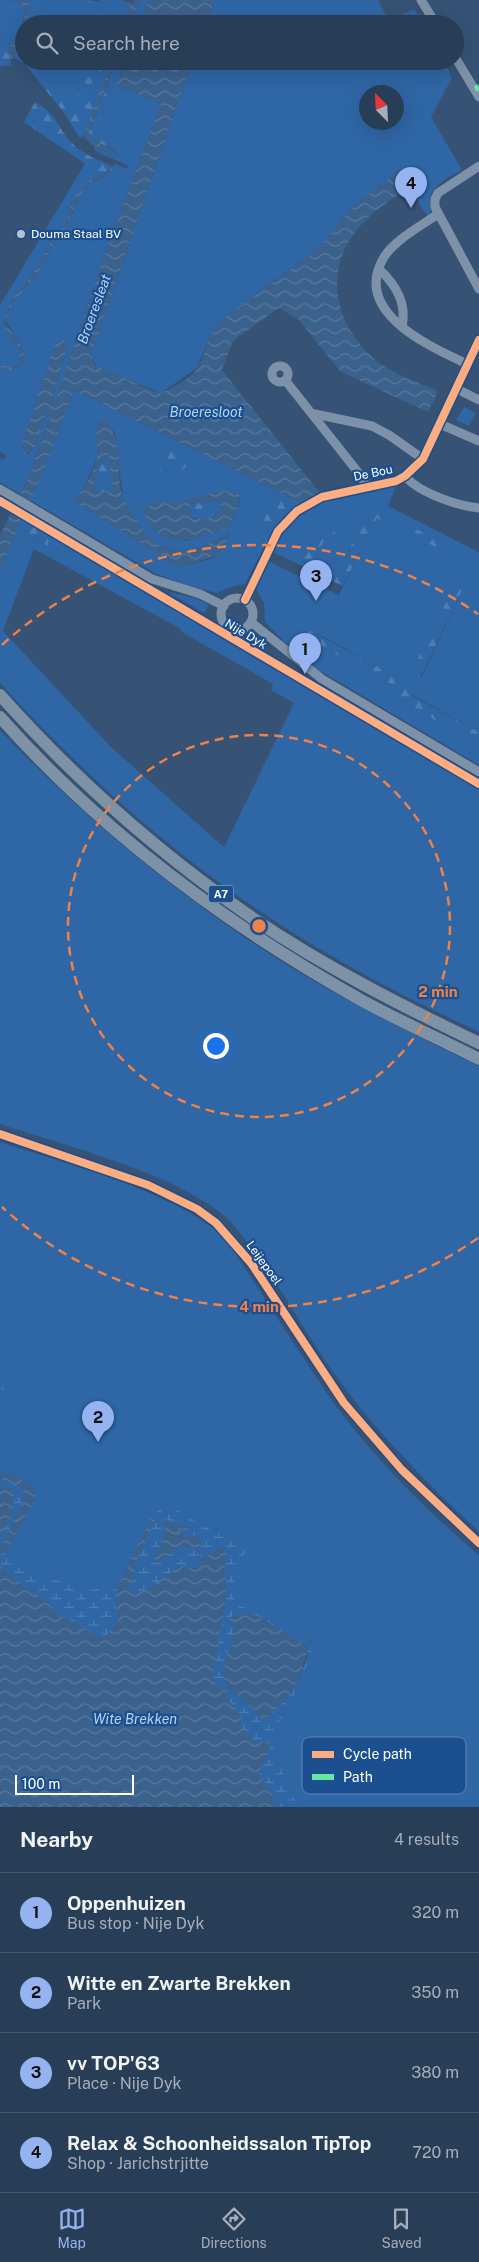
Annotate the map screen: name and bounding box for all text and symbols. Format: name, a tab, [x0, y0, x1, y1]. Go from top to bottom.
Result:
search box	[15, 15, 464, 70]
icon: search	[33, 29, 61, 57]
text: Search here	[73, 32, 180, 54]
north arrow	[359, 85, 404, 130]
pin: 4	[395, 167, 427, 208]
place label: Douma Staal BV	[31, 227, 121, 241]
marker: Douma Staal BV	[15, 228, 27, 240]
water label: Broeresleat	[74, 271, 114, 346]
water label: Broeresloot	[170, 404, 243, 420]
street label: De Bou	[352, 462, 394, 484]
pin: 3	[300, 560, 332, 601]
street label: Nije Dyk	[223, 616, 270, 652]
pin: 1	[289, 633, 321, 674]
road number: A7	[208, 886, 234, 902]
centre of rings	[250, 917, 268, 935]
text: 2 min	[418, 983, 458, 1000]
your location	[203, 1033, 229, 1059]
street label: Leijepoel	[243, 1238, 285, 1288]
text: 4 min	[239, 1298, 279, 1315]
pin: 2	[82, 1401, 114, 1442]
water label: Wite Brekken	[93, 1711, 177, 1727]
legend	[302, 1737, 466, 1794]
text: Cycle path	[343, 1746, 412, 1762]
text: Path	[343, 1769, 373, 1785]
scale bar	[15, 1772, 134, 1795]
text: 100 m	[22, 1776, 60, 1792]
text: Nearby	[20, 1827, 93, 1852]
text: 4 results	[394, 1830, 459, 1849]
text: Oppenhuizen	[67, 1892, 186, 1914]
text: 1	[33, 1903, 39, 1922]
text: 320 m	[412, 1903, 459, 1922]
text: Bus stop · Nije Dyk	[67, 1914, 204, 1933]
text: Witte en Zwarte Brekken	[67, 1972, 291, 1994]
text: 2	[31, 1983, 41, 2002]
text: 350 m	[411, 1983, 459, 2002]
text: Park	[67, 1994, 101, 2013]
text: vv TOP'63	[67, 2052, 160, 2074]
text: 3	[31, 2063, 41, 2082]
text: 380 m	[411, 2063, 459, 2082]
text: Place · Nije Dyk	[67, 2074, 181, 2093]
text: Relax & Schoonheidssalon TipTop	[67, 2132, 371, 2154]
text: 4	[31, 2143, 41, 2162]
text: 720 m	[412, 2143, 459, 2162]
text: Shop · Jarichstrjitte	[67, 2154, 209, 2173]
tab: Map	[57, 2205, 86, 2251]
tab: Directions	[201, 2205, 267, 2251]
tab: Saved	[381, 2205, 422, 2251]

